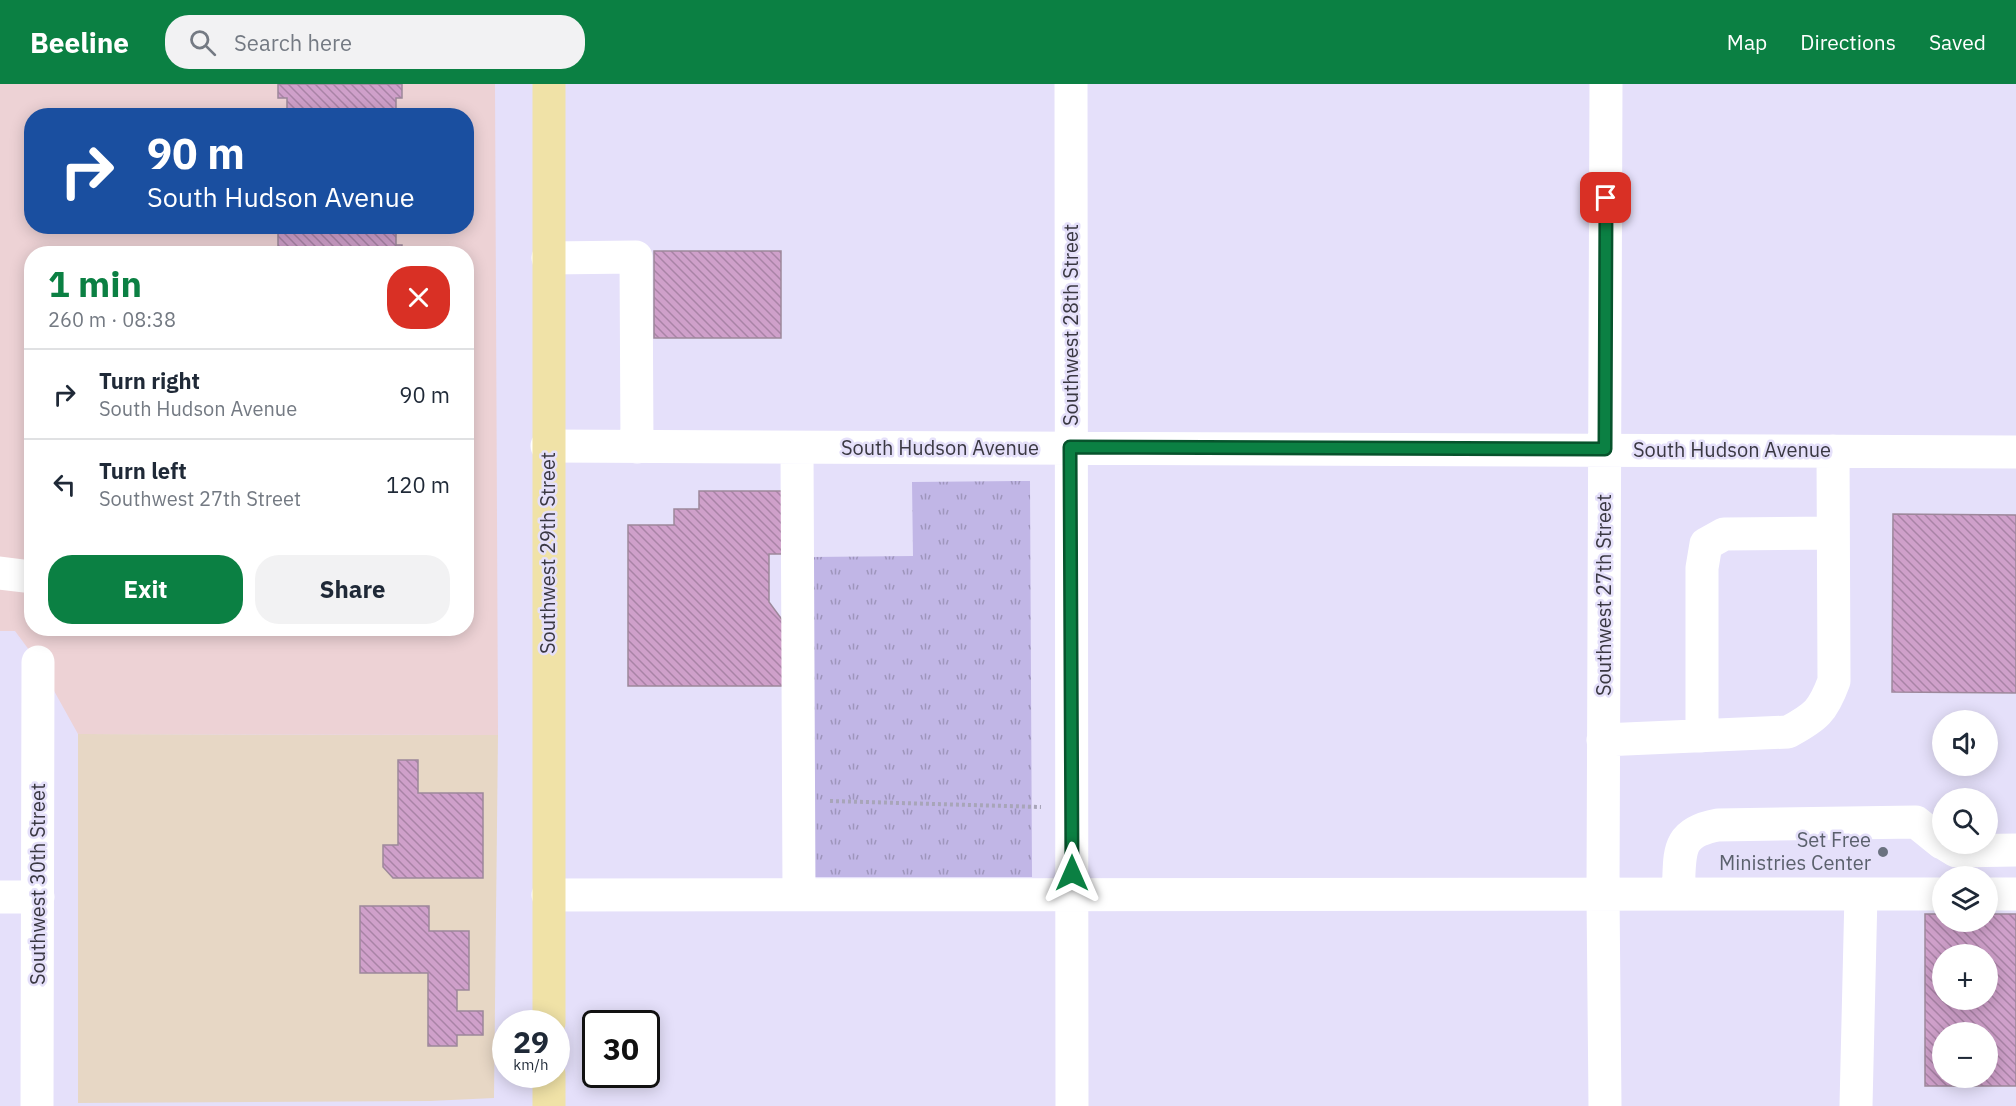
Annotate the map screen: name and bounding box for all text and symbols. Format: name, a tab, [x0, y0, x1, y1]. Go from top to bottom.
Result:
search box	[165, 15, 585, 69]
text: Beeline	[30, 24, 129, 61]
icon: search	[186, 26, 219, 59]
text: Search here	[234, 28, 352, 57]
text: Map	[1727, 28, 1767, 56]
text: Directions	[1800, 28, 1896, 56]
text: Saved	[1929, 28, 1986, 56]
text: 90 m	[147, 126, 245, 181]
icon: right	[48, 132, 126, 210]
pin	[1580, 172, 1631, 223]
text: South Hudson Avenue	[147, 179, 415, 214]
icon: arrive	[1589, 181, 1622, 214]
street label: Southwest 28th Street	[1057, 224, 1084, 426]
text: 1 min	[48, 260, 142, 307]
button: close	[387, 266, 450, 329]
text: 260 m · 08:38	[48, 306, 176, 333]
text: Turn right	[99, 366, 200, 395]
icon: right	[48, 378, 81, 411]
text: 90 m	[399, 380, 450, 409]
text: South Hudson Avenue	[99, 395, 297, 422]
street label: South Hudson Avenue	[841, 434, 1039, 461]
street label: South Hudson Avenue	[1633, 436, 1831, 463]
street label: Southwest 29th Street	[534, 452, 561, 654]
text: Turn left	[99, 456, 187, 485]
icon: left	[48, 468, 81, 501]
text: 120 m	[386, 470, 450, 499]
text: Southwest 27th Street	[99, 485, 301, 512]
street label: Southwest 27th Street	[1590, 494, 1617, 696]
button: Exit	[48, 555, 243, 624]
button: Share	[255, 555, 450, 624]
map controls	[1932, 710, 1998, 1088]
button: sound	[1932, 710, 1998, 776]
street label: Southwest 30th Street	[24, 783, 51, 985]
button: search	[1932, 788, 1998, 854]
place label: Set Free Ministries Center	[1719, 826, 1871, 876]
position arrow	[1040, 841, 1104, 905]
marker: Set Free Ministries Center	[1876, 845, 1890, 859]
button: layers	[1932, 866, 1998, 932]
button: +	[1932, 944, 1998, 1010]
speed limit sign: 30	[582, 1010, 660, 1088]
text: 29	[513, 1022, 549, 1061]
button: −	[1932, 1022, 1998, 1088]
text: km/h	[513, 1055, 549, 1074]

